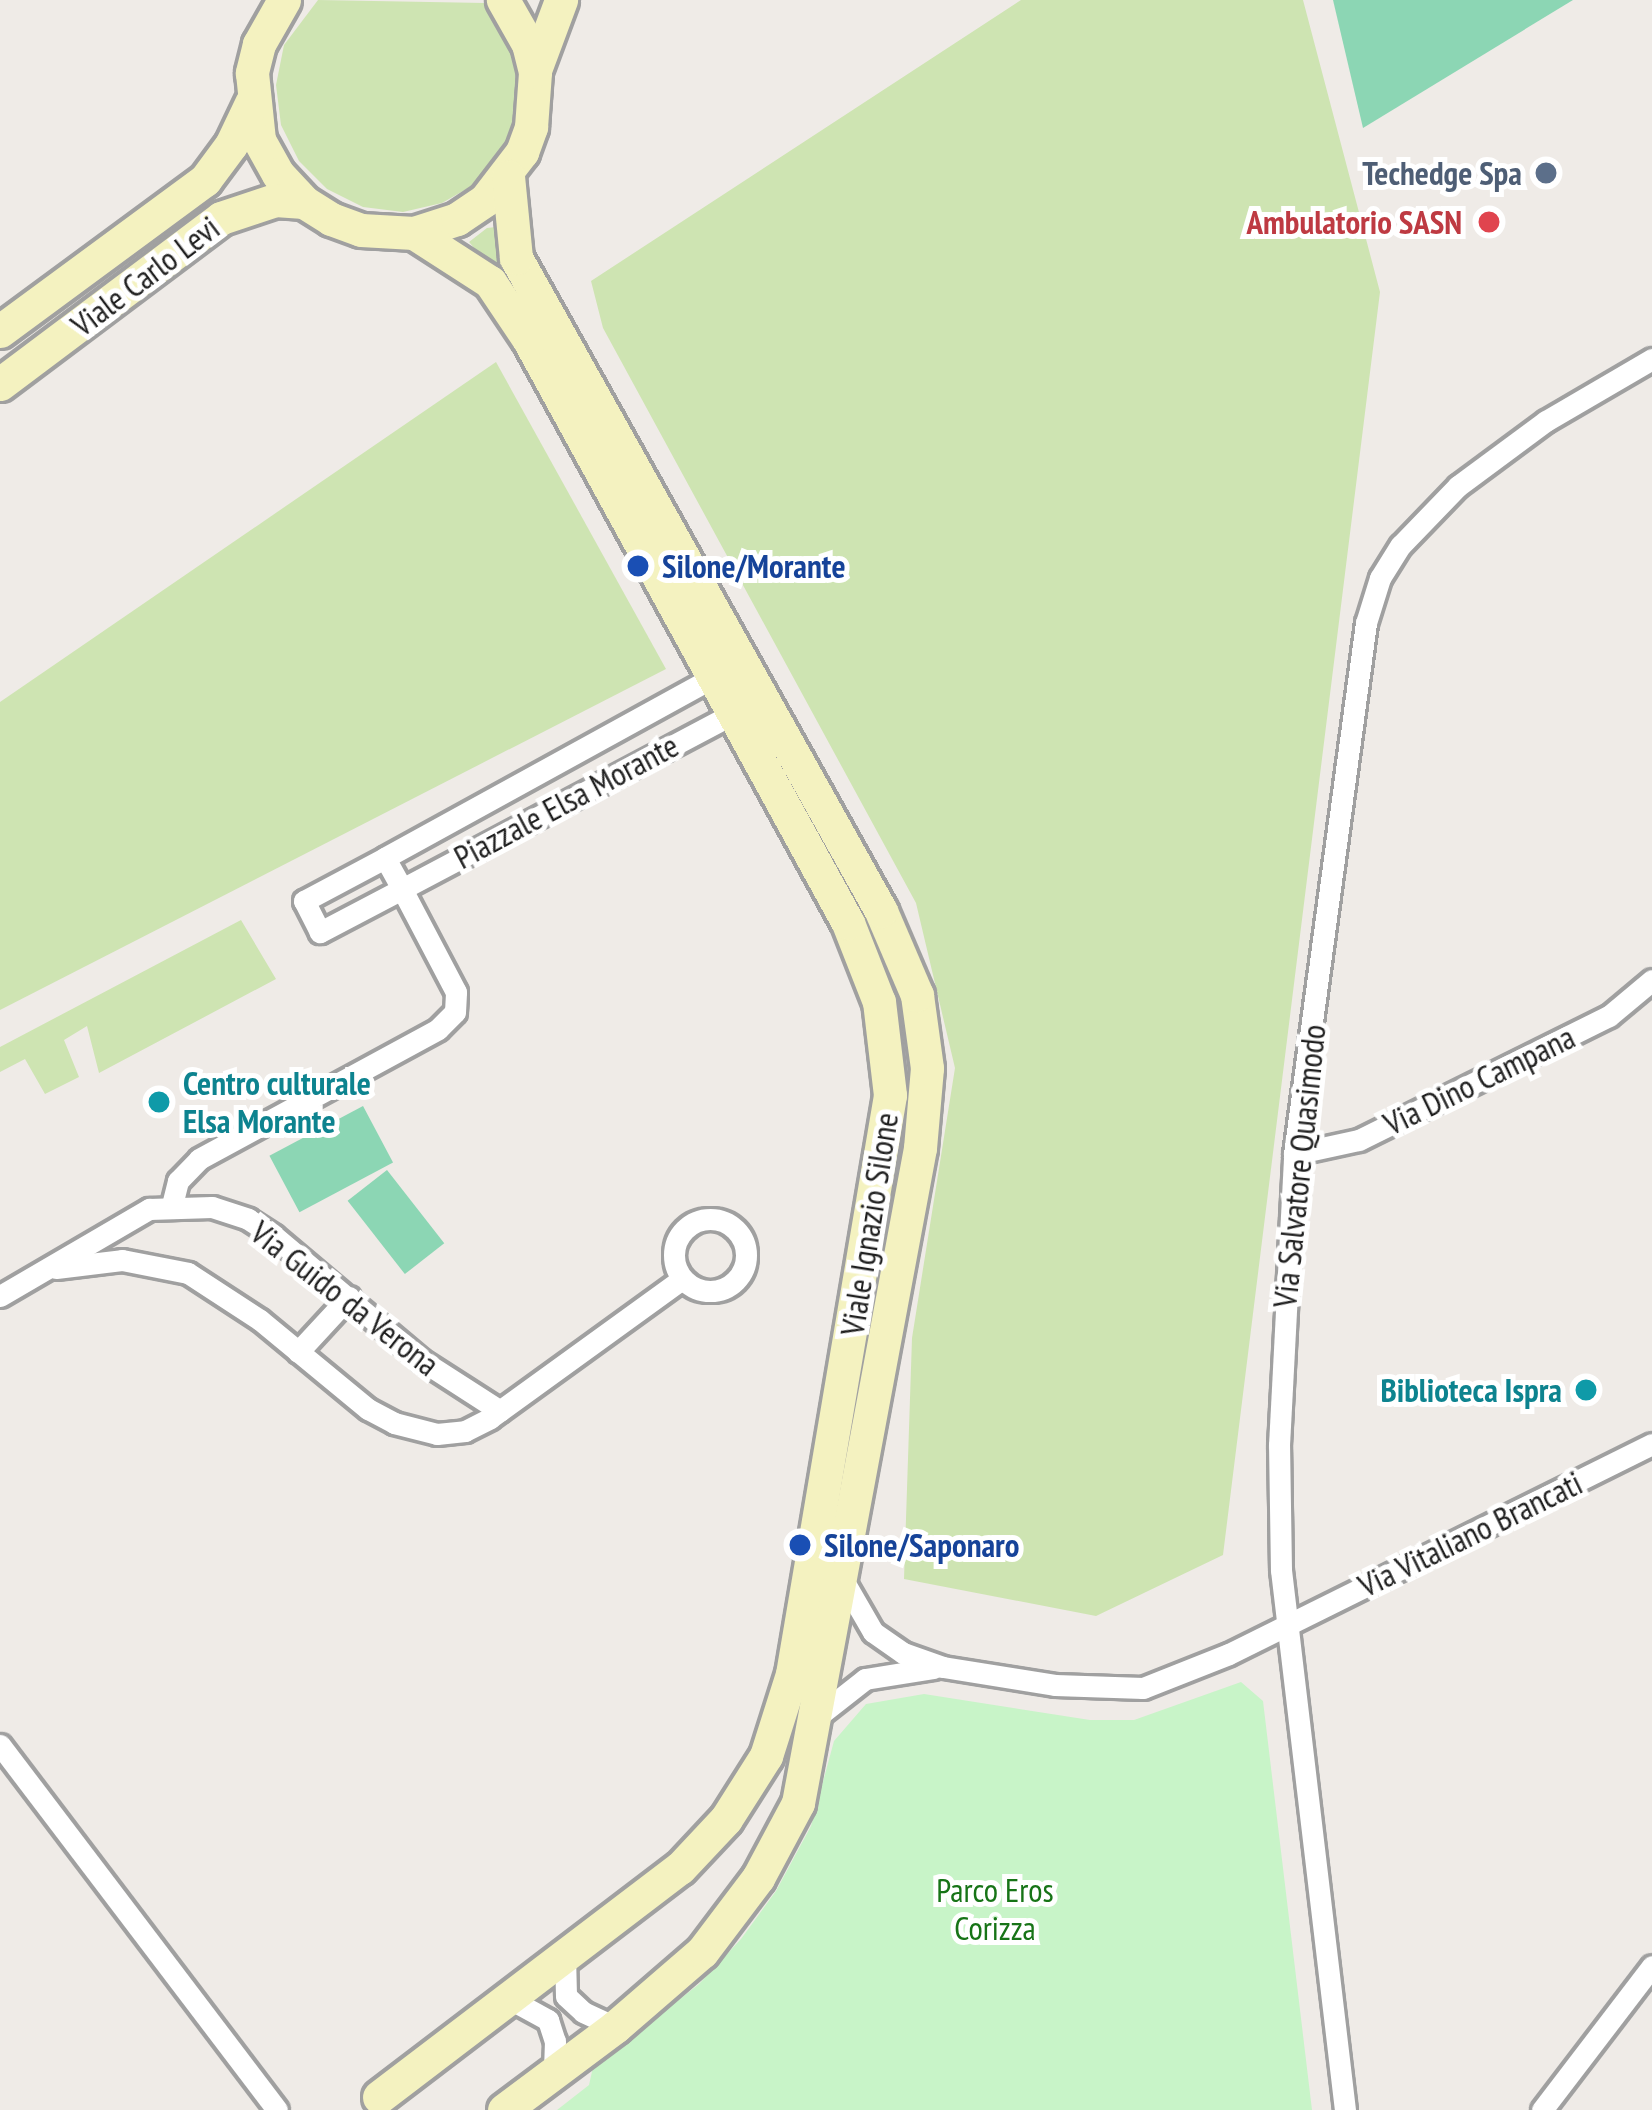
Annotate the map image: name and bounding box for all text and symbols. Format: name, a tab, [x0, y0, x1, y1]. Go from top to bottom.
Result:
place label: Techedge Spa	[1362, 153, 1522, 193]
marker: Techedge Spa	[1533, 160, 1559, 186]
place label: Ambulatorio SASN	[1246, 202, 1462, 242]
marker: Ambulatorio SASN	[1473, 206, 1505, 238]
street label: Viale Carlo Levi	[63, 207, 227, 345]
place label: Silone/Morante	[662, 546, 846, 586]
marker: Silone/Morante	[625, 553, 651, 579]
street label: Piazzale Elsa Morante	[447, 725, 685, 877]
street label: Via Dino Campana	[1377, 1017, 1581, 1143]
street label: Via Salvatore Quasimodo	[1264, 1022, 1334, 1310]
place label: Centro culturale Elsa Morante	[183, 1063, 371, 1141]
marker: Centro culturale Elsa Morante	[146, 1089, 172, 1115]
street label: Viale Ignazio Silone	[832, 1110, 906, 1338]
street label: Via Guido da Verona	[243, 1212, 447, 1384]
place label: Biblioteca Ispra	[1381, 1370, 1562, 1410]
marker: Biblioteca Ispra	[1573, 1377, 1599, 1403]
street label: Via Vitaliano Brancati	[1351, 1463, 1589, 1605]
place label: Silone/Saponaro	[824, 1525, 1019, 1565]
marker: Silone/Saponaro	[787, 1532, 813, 1558]
park label: Parco Eros Corizza	[936, 1870, 1054, 1948]

